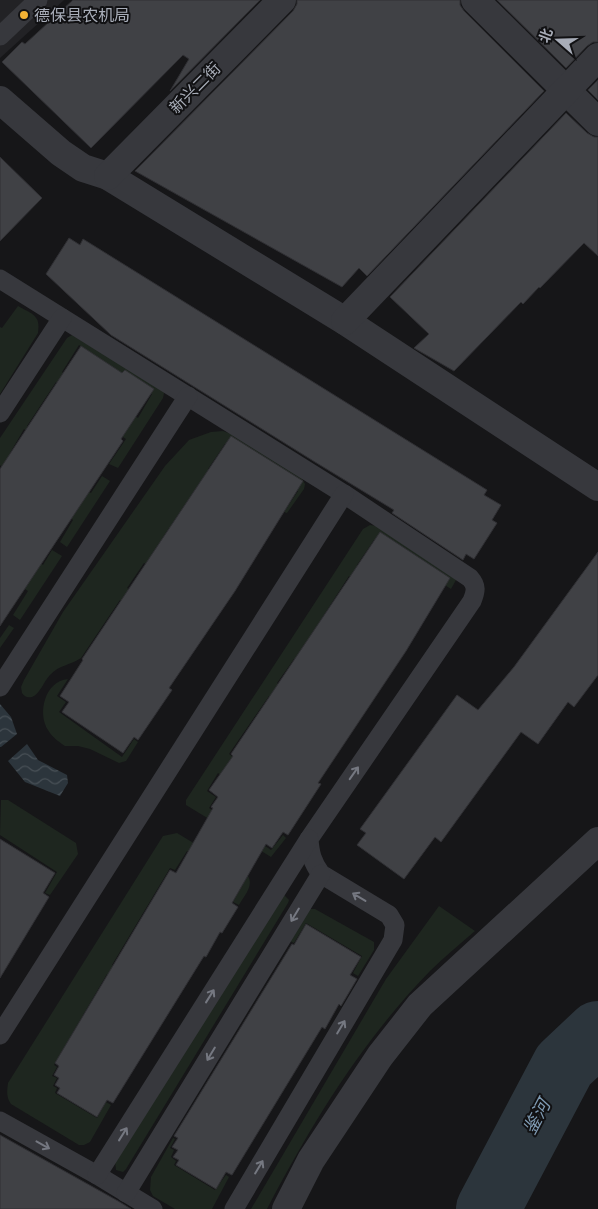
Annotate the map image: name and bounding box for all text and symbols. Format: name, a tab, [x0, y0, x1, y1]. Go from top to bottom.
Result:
place label: 德保县农机局	[34, 7, 130, 24]
marker: 德保县农机局	[18, 9, 30, 21]
north arrow	[533, 15, 583, 65]
text: 北	[536, 26, 556, 45]
street label: 新兴二街	[166, 59, 224, 117]
one-way arrow	[349, 766, 359, 780]
one-way arrow	[353, 892, 367, 902]
one-way arrow	[290, 908, 300, 922]
one-way arrow	[204, 989, 215, 1003]
one-way arrow	[337, 1021, 347, 1035]
one-way arrow	[205, 1047, 216, 1061]
water label: 鉴河	[520, 1094, 556, 1138]
one-way arrow	[118, 1127, 128, 1141]
one-way arrow	[35, 1140, 50, 1150]
one-way arrow	[254, 1161, 264, 1175]

